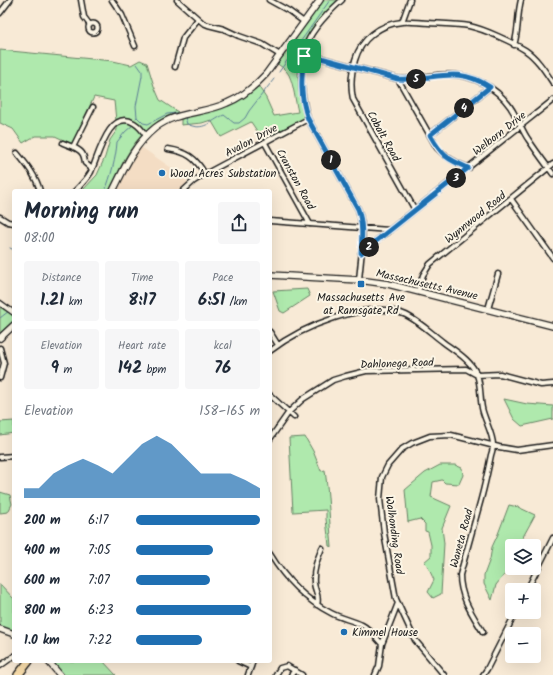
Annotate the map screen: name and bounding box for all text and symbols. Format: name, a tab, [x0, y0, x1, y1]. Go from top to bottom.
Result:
pin	[287, 39, 321, 73]
icon: arrive	[293, 45, 315, 67]
pin: 5	[406, 69, 426, 89]
text: 5	[413, 70, 419, 88]
pin: 4	[454, 98, 474, 118]
text: 4	[461, 99, 467, 117]
street label: Welborn Drive	[469, 107, 530, 161]
street label: Cobalt Road	[362, 108, 405, 166]
street label: Avalon Drive	[222, 119, 281, 162]
street label: Cranston Road	[271, 146, 320, 214]
pin: 1	[321, 150, 341, 170]
text: 1	[329, 151, 333, 169]
place label: Wood Acres Substation	[170, 165, 277, 183]
marker: Wood Acres Substation	[157, 168, 167, 178]
pin: 3	[446, 168, 466, 188]
text: 3	[453, 169, 459, 187]
street label: Wynnwood Road	[441, 187, 511, 248]
text: Morning run	[24, 195, 139, 230]
button: share	[218, 202, 260, 244]
text: 08:00	[24, 228, 55, 249]
pin: 2	[359, 237, 379, 257]
text: 2	[366, 238, 372, 256]
street label: Massachusetts Avenue	[374, 264, 480, 305]
text: Distance	[42, 269, 81, 287]
text: Time	[131, 269, 153, 287]
text: Pace	[212, 269, 233, 287]
marker: Massachusetts Ave at Ramsgate Rd	[356, 279, 366, 289]
text: 1.21	[40, 287, 64, 314]
text: 8:17	[128, 287, 156, 314]
text: 6:51	[198, 287, 225, 314]
place label: Massachusetts Ave at Ramsgate Rd	[317, 289, 405, 320]
text: km	[64, 293, 83, 311]
text: /km	[225, 293, 247, 311]
text: Elevation	[41, 337, 82, 355]
text: Heart rate	[118, 337, 166, 355]
text: kcal	[214, 337, 232, 355]
street label: Dahlonega Road	[360, 354, 435, 374]
text: 9	[50, 355, 59, 382]
text: 142	[118, 355, 142, 382]
text: 76	[214, 355, 231, 382]
text: m	[59, 361, 72, 379]
text: bpm	[142, 361, 166, 379]
text: Elevation	[24, 401, 73, 422]
text: 158–165 m	[199, 401, 260, 422]
street label: Walhonding Road	[380, 495, 408, 576]
street label: Waneta Road	[445, 506, 479, 570]
text: 200 m	[24, 510, 61, 531]
text: 6:17	[88, 510, 109, 531]
map controls	[505, 539, 541, 663]
button: layers	[505, 539, 541, 575]
text: 400 m	[24, 540, 60, 561]
text: 7:05	[88, 540, 111, 561]
text: 600 m	[24, 570, 60, 591]
text: 7:07	[88, 570, 110, 591]
button: +	[505, 583, 541, 619]
text: 800 m	[24, 600, 61, 621]
text: 6:23	[88, 600, 113, 621]
place label: Kimmel House	[352, 624, 418, 642]
marker: Kimmel House	[339, 627, 349, 637]
button: −	[505, 627, 541, 663]
text: 1.0 km	[24, 630, 60, 651]
text: 7:22	[88, 630, 112, 651]

